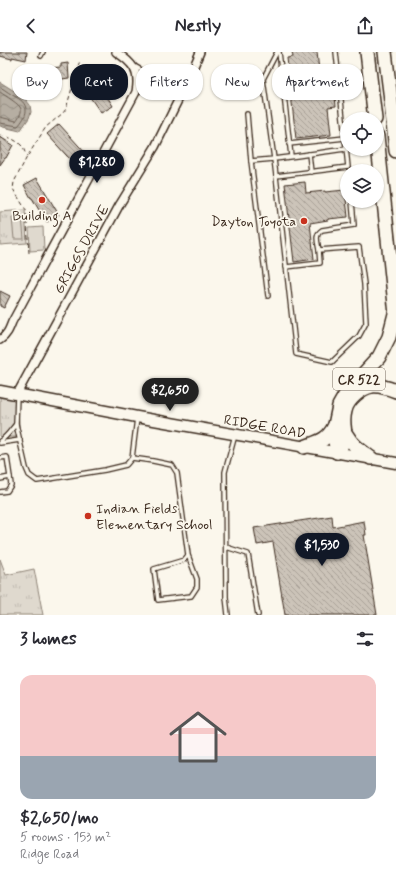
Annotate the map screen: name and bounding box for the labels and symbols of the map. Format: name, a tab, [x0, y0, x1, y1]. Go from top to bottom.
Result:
pin: $1,280	[64, 150, 130, 184]
marker: Building A	[37, 195, 47, 205]
street label: GRIGGS DRIVE	[50, 202, 114, 297]
place label: Building A	[12, 207, 72, 227]
place label: Dayton Toyota	[211, 213, 296, 231]
marker: Dayton Toyota	[299, 216, 309, 226]
road number: CR 522	[333, 368, 385, 390]
pin: $2,650	[137, 378, 203, 412]
street label: RIDGE ROAD	[222, 411, 307, 443]
place label: Indian Fields Elementary School	[96, 500, 212, 534]
marker: Indian Fields Elementary School	[83, 511, 93, 521]
pin: $1,530	[289, 533, 355, 567]

